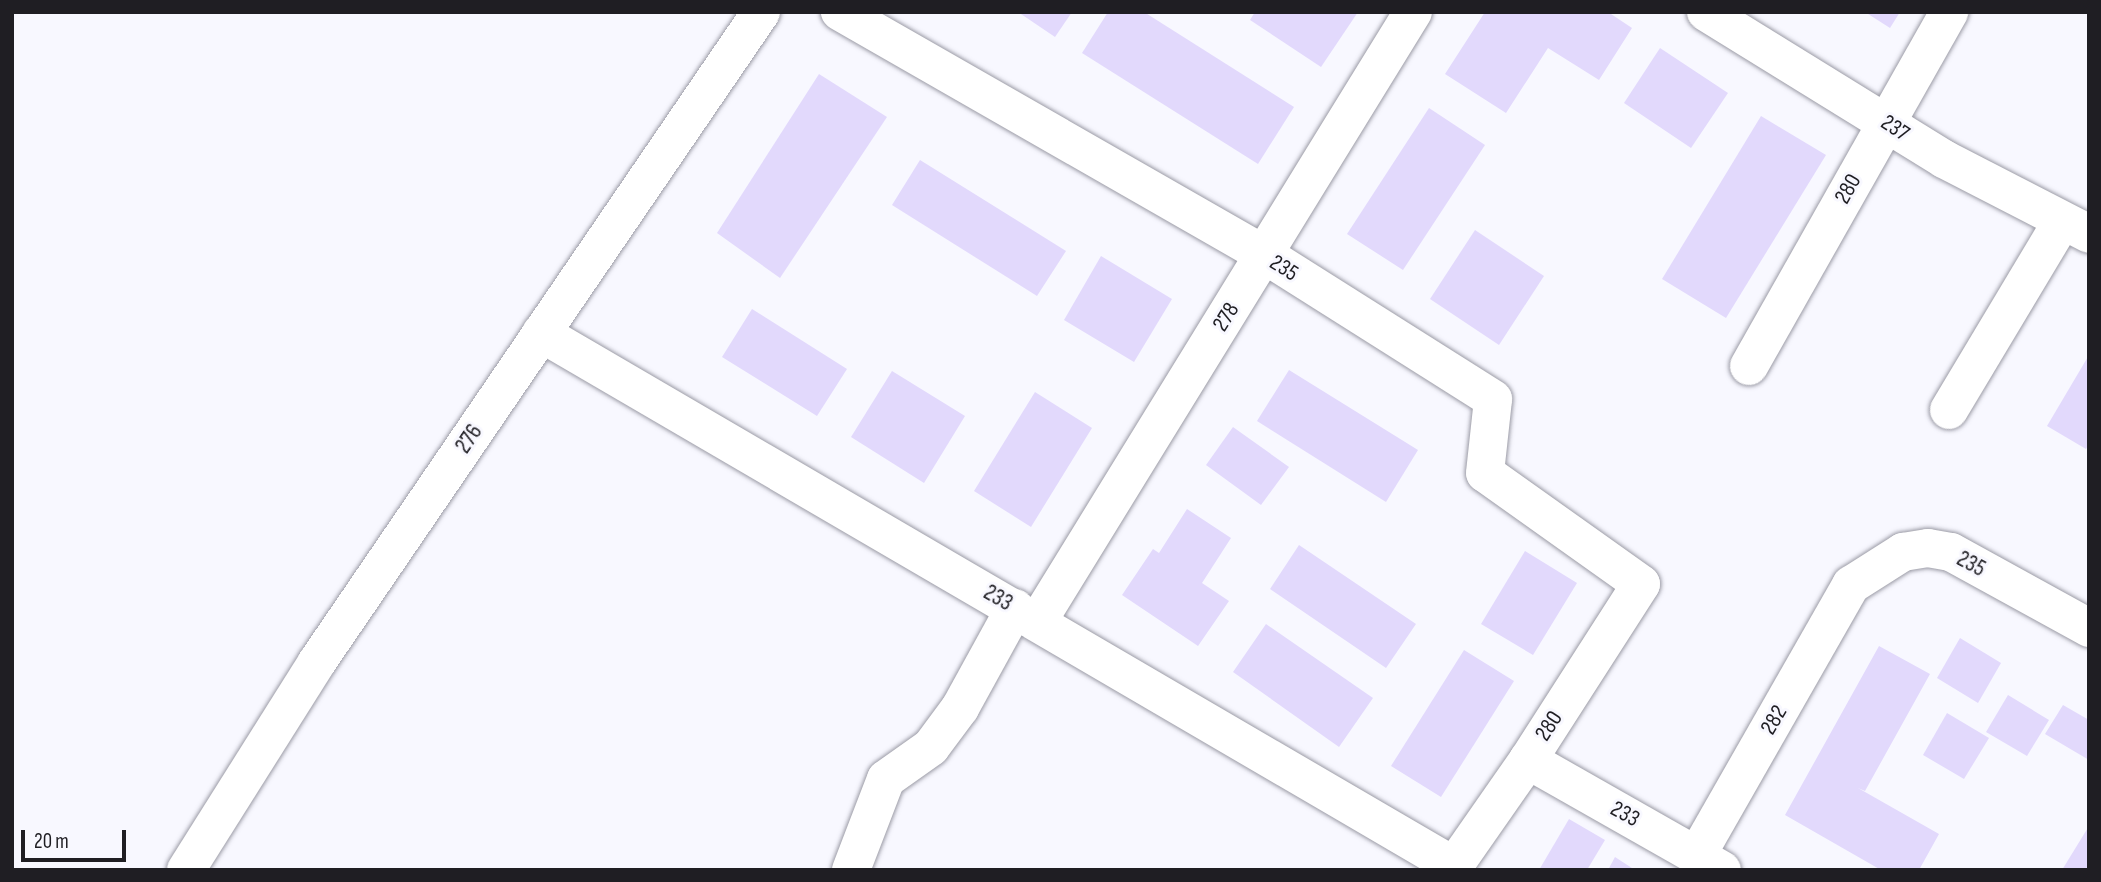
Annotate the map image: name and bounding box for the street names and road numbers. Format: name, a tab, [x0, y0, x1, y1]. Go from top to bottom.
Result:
street label: 237	[1876, 109, 1914, 147]
street label: 280	[1829, 169, 1867, 209]
street label: 235	[1265, 249, 1303, 287]
street label: 278	[1207, 298, 1245, 336]
street label: 276	[450, 419, 488, 459]
street label: 235	[1952, 545, 1990, 583]
street label: 233	[979, 579, 1017, 617]
street label: 282	[1755, 700, 1793, 740]
street label: 280	[1529, 706, 1569, 746]
street label: 233	[1606, 795, 1644, 833]

